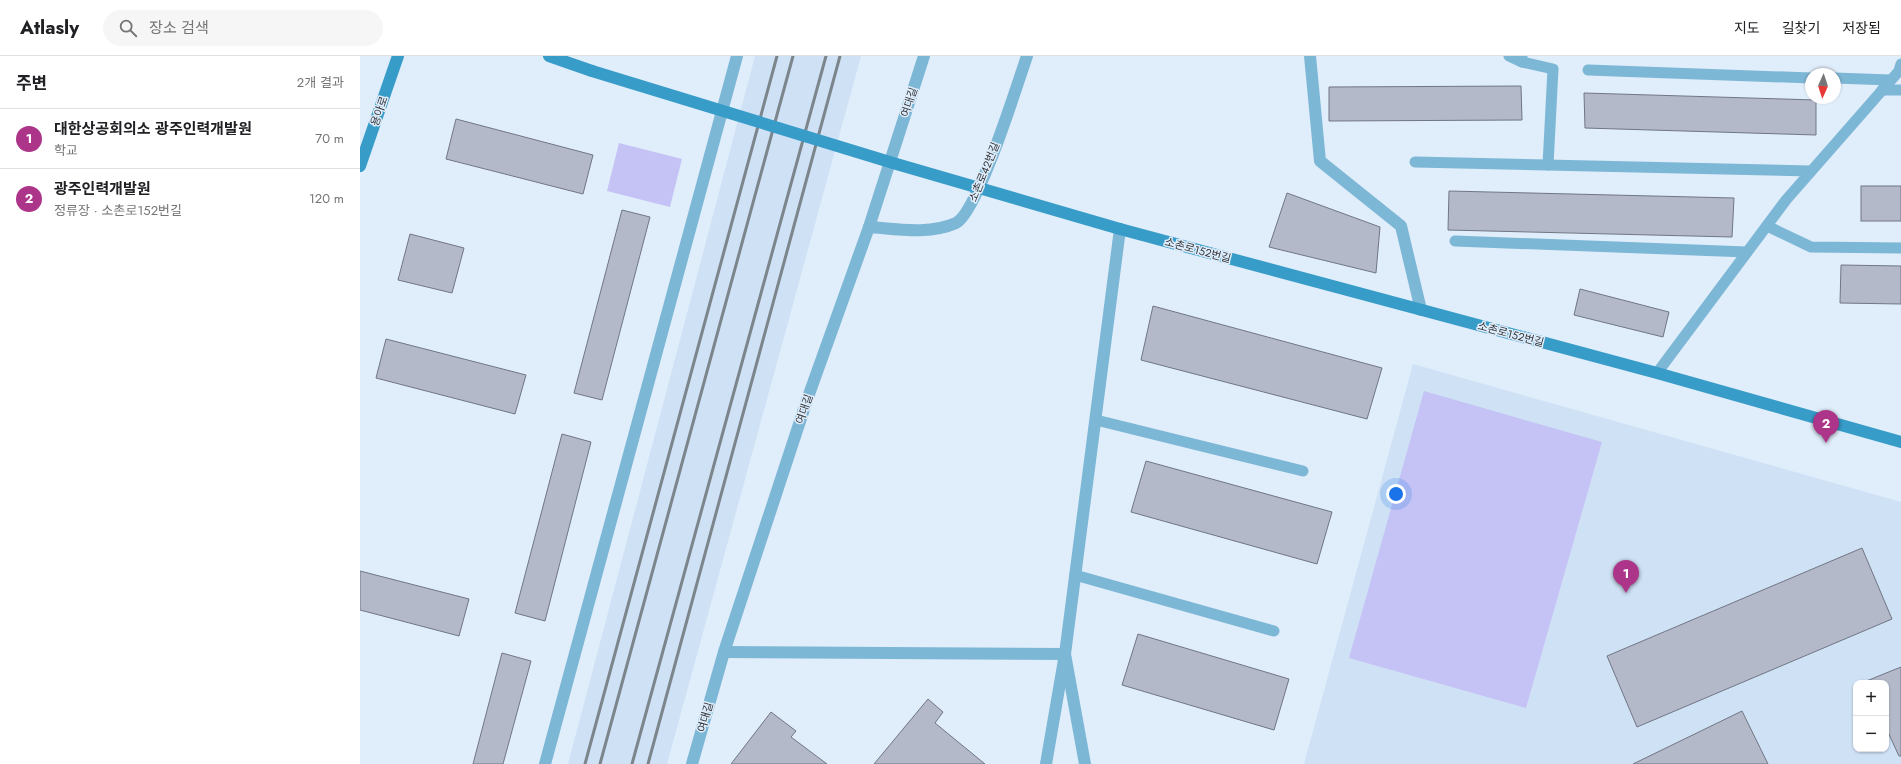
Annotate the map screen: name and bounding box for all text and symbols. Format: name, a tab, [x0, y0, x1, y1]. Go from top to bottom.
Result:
search box	[103, 10, 383, 46]
text: Atlasly	[20, 14, 79, 41]
icon: search	[117, 17, 139, 39]
text: 장소 검색	[149, 17, 209, 39]
text: 지도	[1734, 18, 1760, 38]
text: 길찾기	[1782, 18, 1820, 38]
text: 저장됨	[1842, 18, 1881, 38]
north arrow	[1805, 68, 1841, 104]
text: 주변	[16, 71, 47, 95]
text: 2개 결과	[297, 73, 344, 92]
street label: 여대길	[897, 85, 921, 119]
street label: 용아로	[366, 94, 392, 128]
text: 대한상공회의소 광주인력개발원	[54, 118, 252, 140]
text: 1	[26, 129, 32, 148]
text: 70 m	[315, 129, 344, 148]
street label: 소촌로42번길	[965, 140, 1003, 204]
text: 학교	[54, 141, 78, 160]
text: 광주인력개발원	[54, 178, 151, 200]
text: 2	[25, 189, 33, 208]
text: 120 m	[309, 189, 344, 208]
text: 정류장 · 소촌로152번길	[54, 201, 182, 220]
street label: 소촌로152번길	[1163, 233, 1233, 267]
street label: 소촌로152번길	[1476, 317, 1546, 351]
street label: 여대길	[791, 392, 817, 426]
pin: 2	[1813, 410, 1839, 443]
your location	[1386, 484, 1406, 504]
pin: 1	[1613, 560, 1639, 593]
map controls	[1853, 680, 1889, 752]
button: +	[1853, 680, 1889, 716]
street label: 여대길	[693, 700, 717, 734]
button: −	[1853, 716, 1889, 752]

